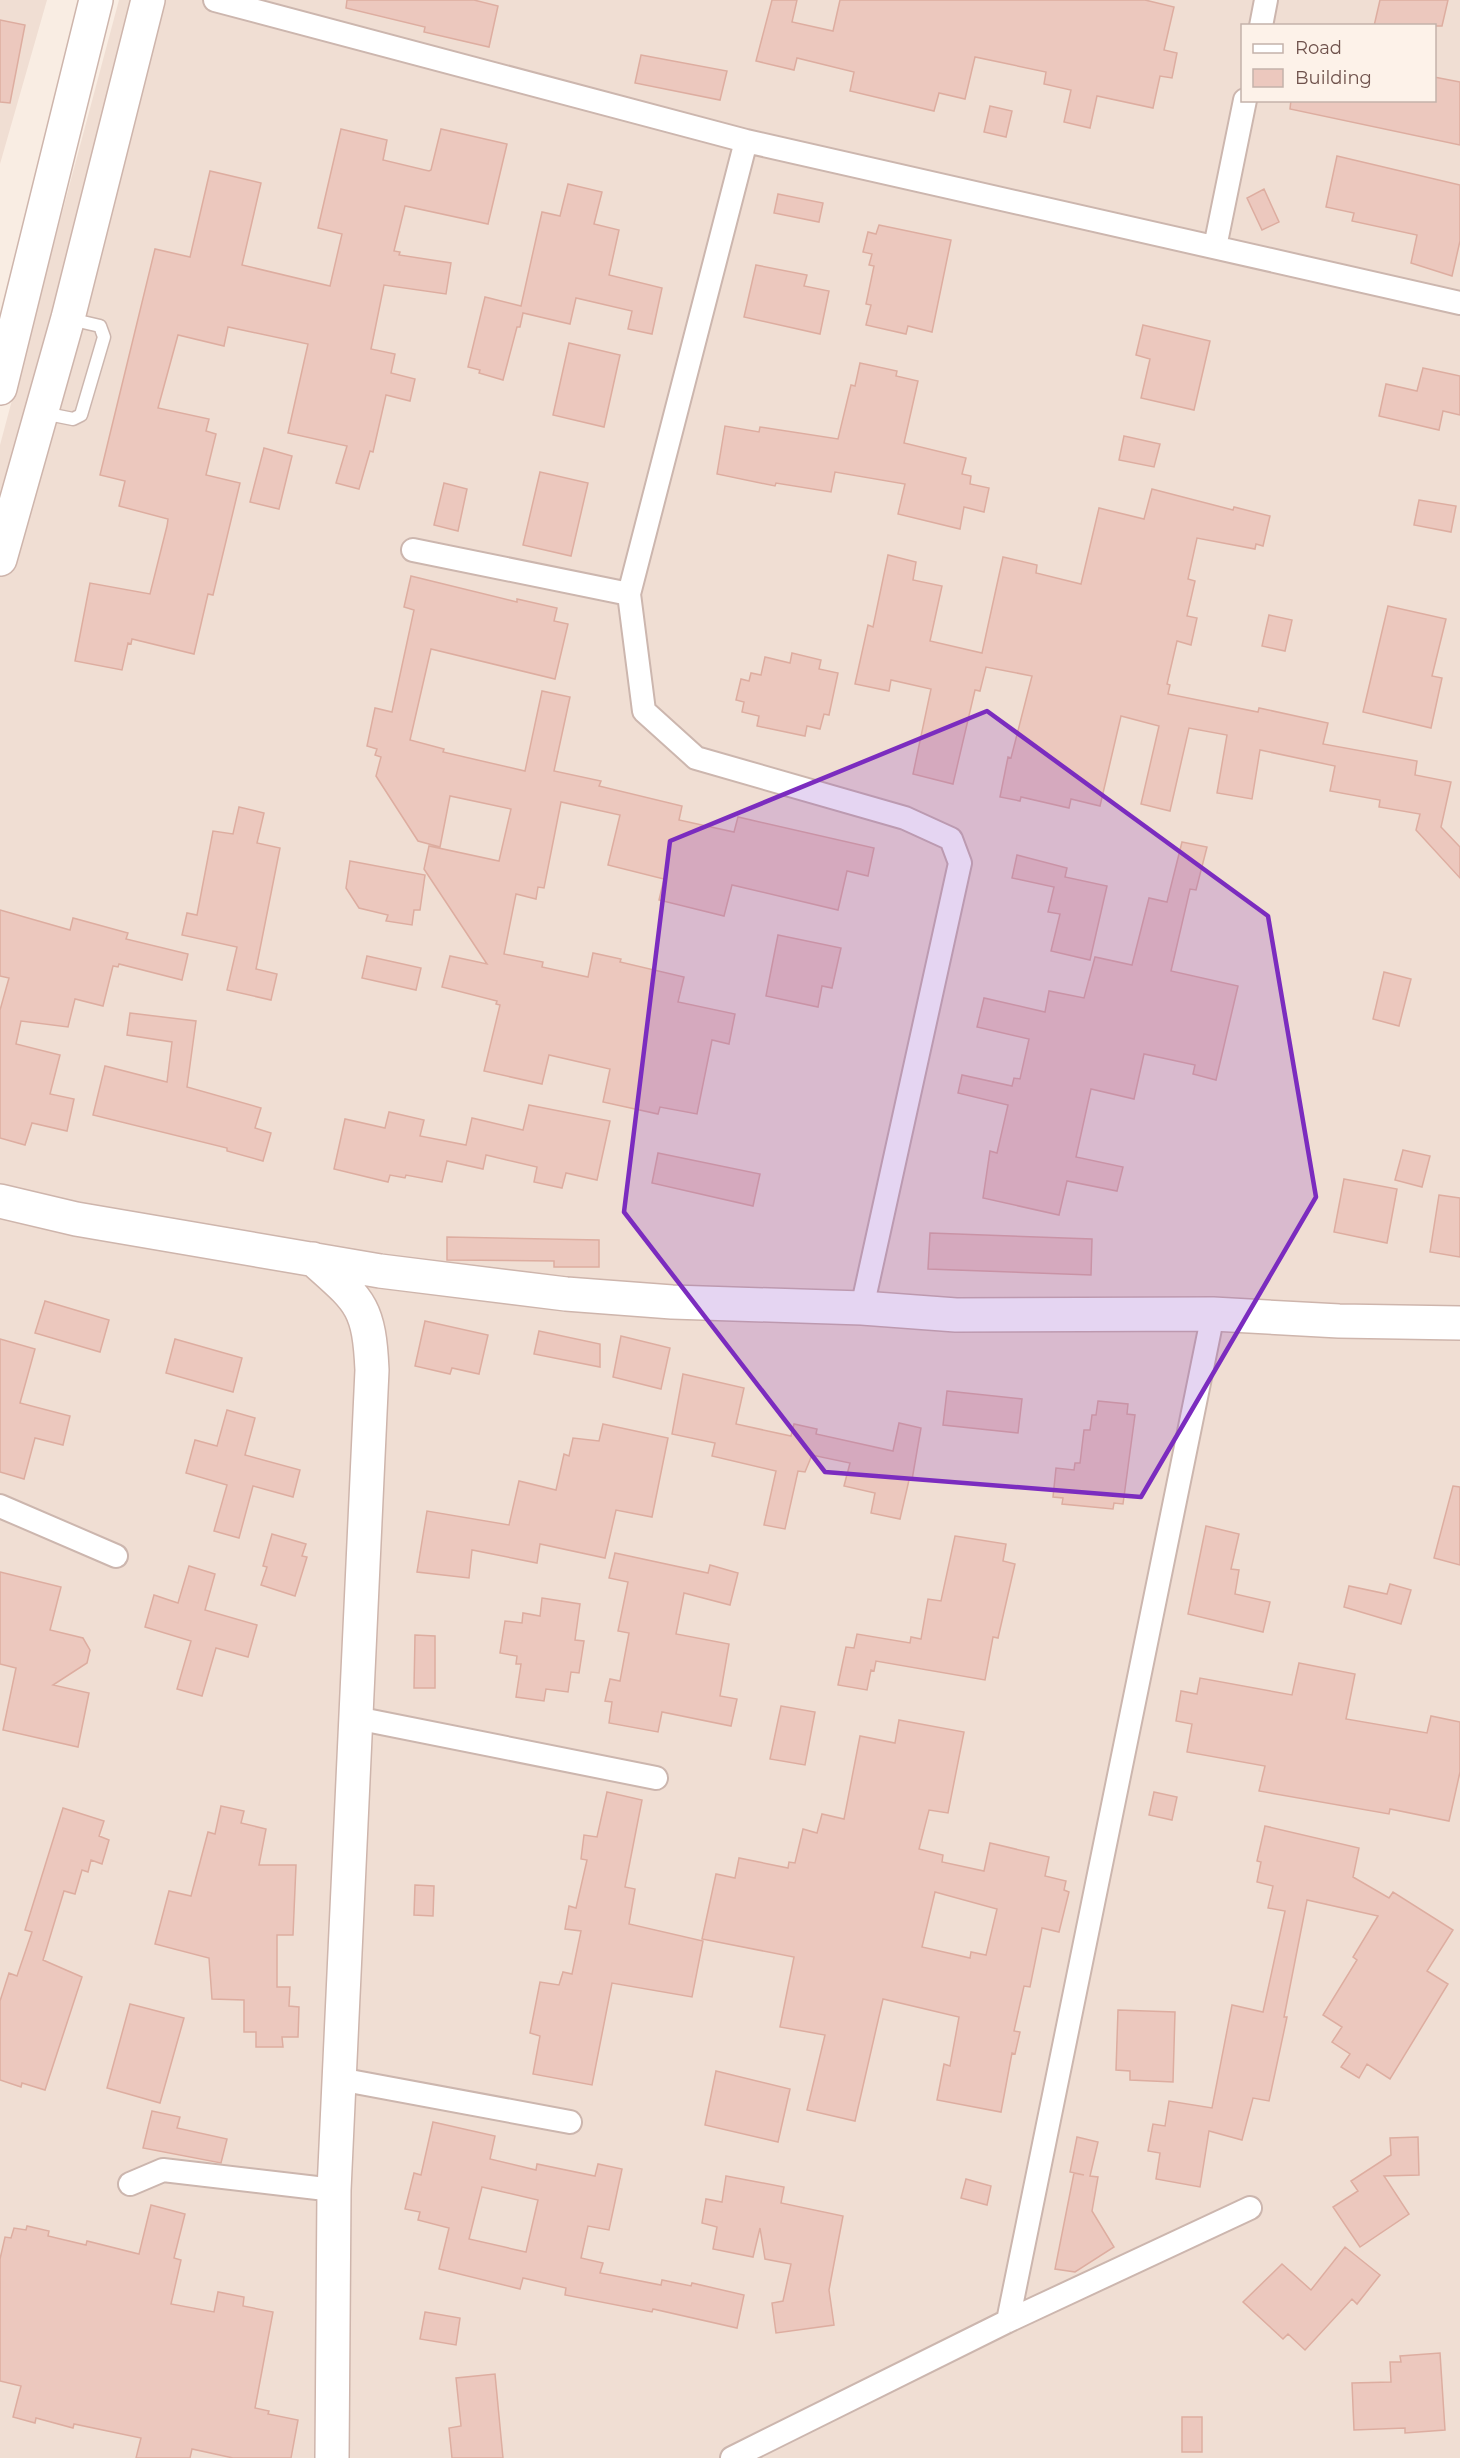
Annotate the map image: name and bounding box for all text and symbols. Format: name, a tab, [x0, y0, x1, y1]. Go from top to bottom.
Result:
legend	[1241, 24, 1436, 102]
text: Road	[1295, 37, 1342, 59]
text: Building	[1295, 67, 1372, 89]

